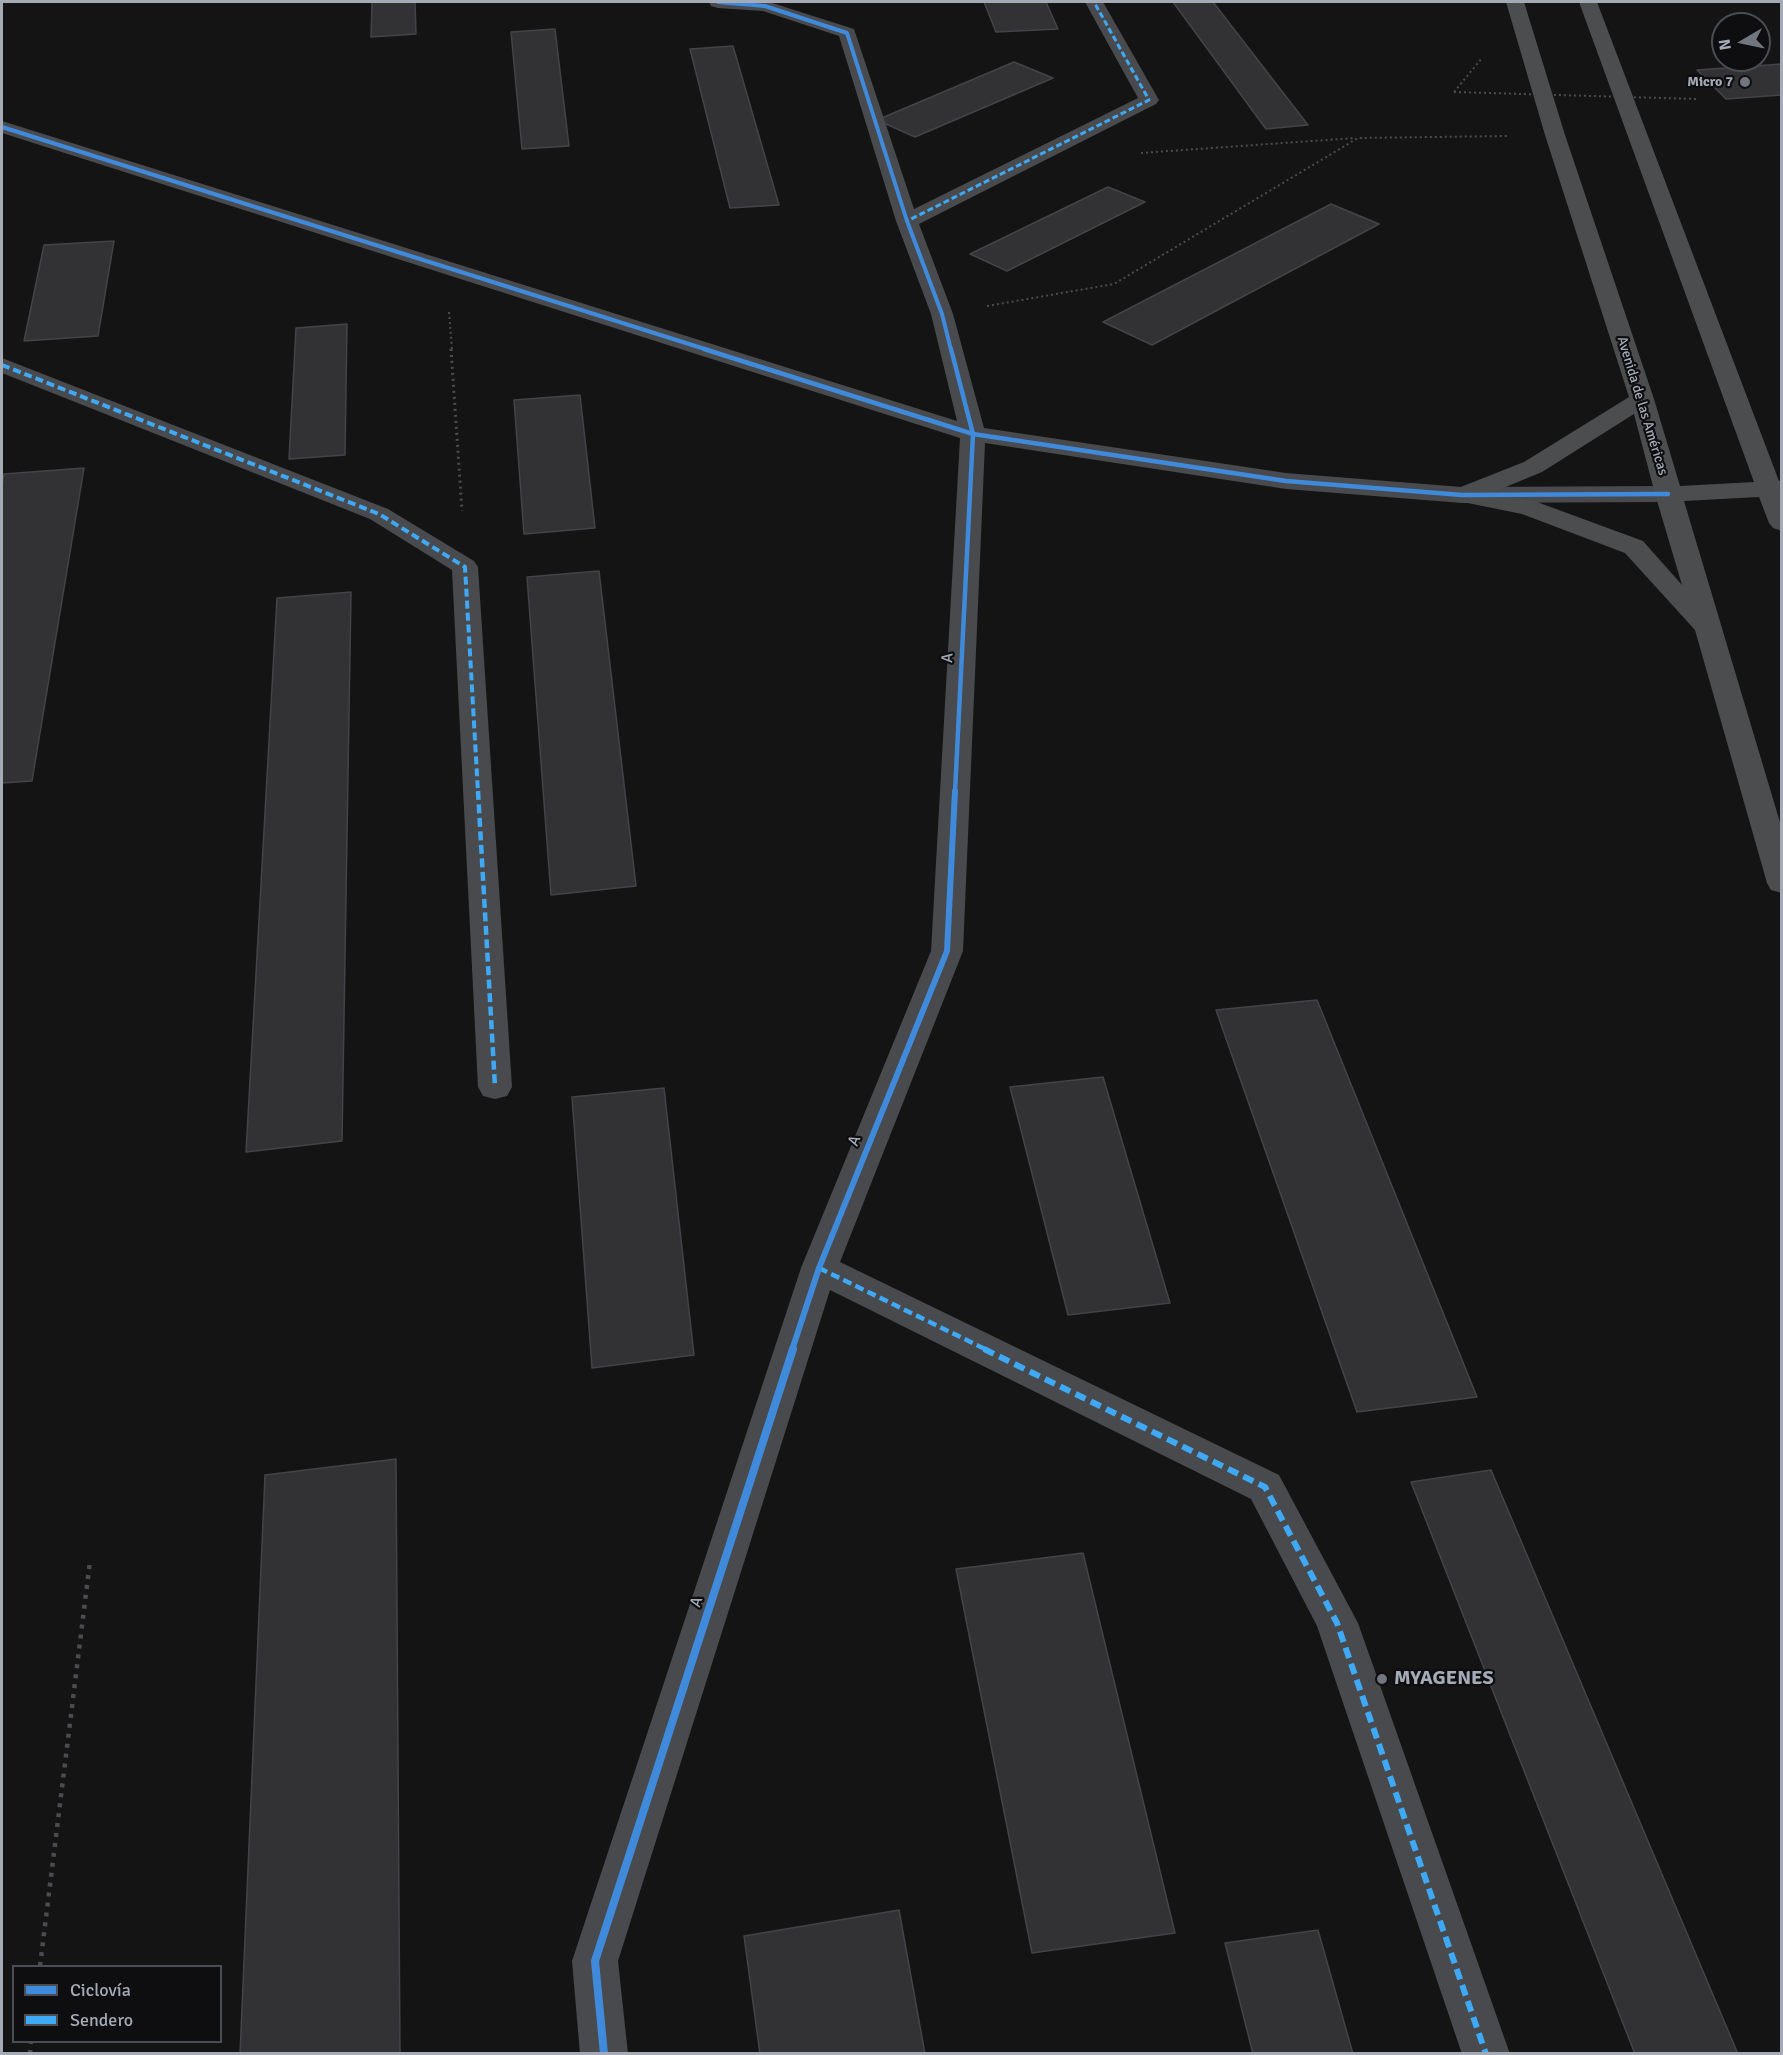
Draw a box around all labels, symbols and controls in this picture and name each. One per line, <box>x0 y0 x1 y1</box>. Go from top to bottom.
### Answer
north arrow <box>1711 12 1771 72</box>
text: N <box>1714 37 1736 52</box>
place label: Micro 7 <box>1687 74 1733 90</box>
marker: Micro 7 <box>1738 75 1752 89</box>
street label: Avenida de las Américas <box>1613 335 1671 477</box>
street label: A <box>938 653 958 663</box>
street label: A <box>844 1133 866 1149</box>
street label: A <box>686 1594 708 1610</box>
place label: MYAGENES <box>1394 1667 1494 1691</box>
marker: MYAGENES <box>1375 1672 1389 1686</box>
legend <box>12 1965 222 2043</box>
text: Ciclovía <box>70 1979 131 2001</box>
text: Sendero <box>70 2009 133 2031</box>

